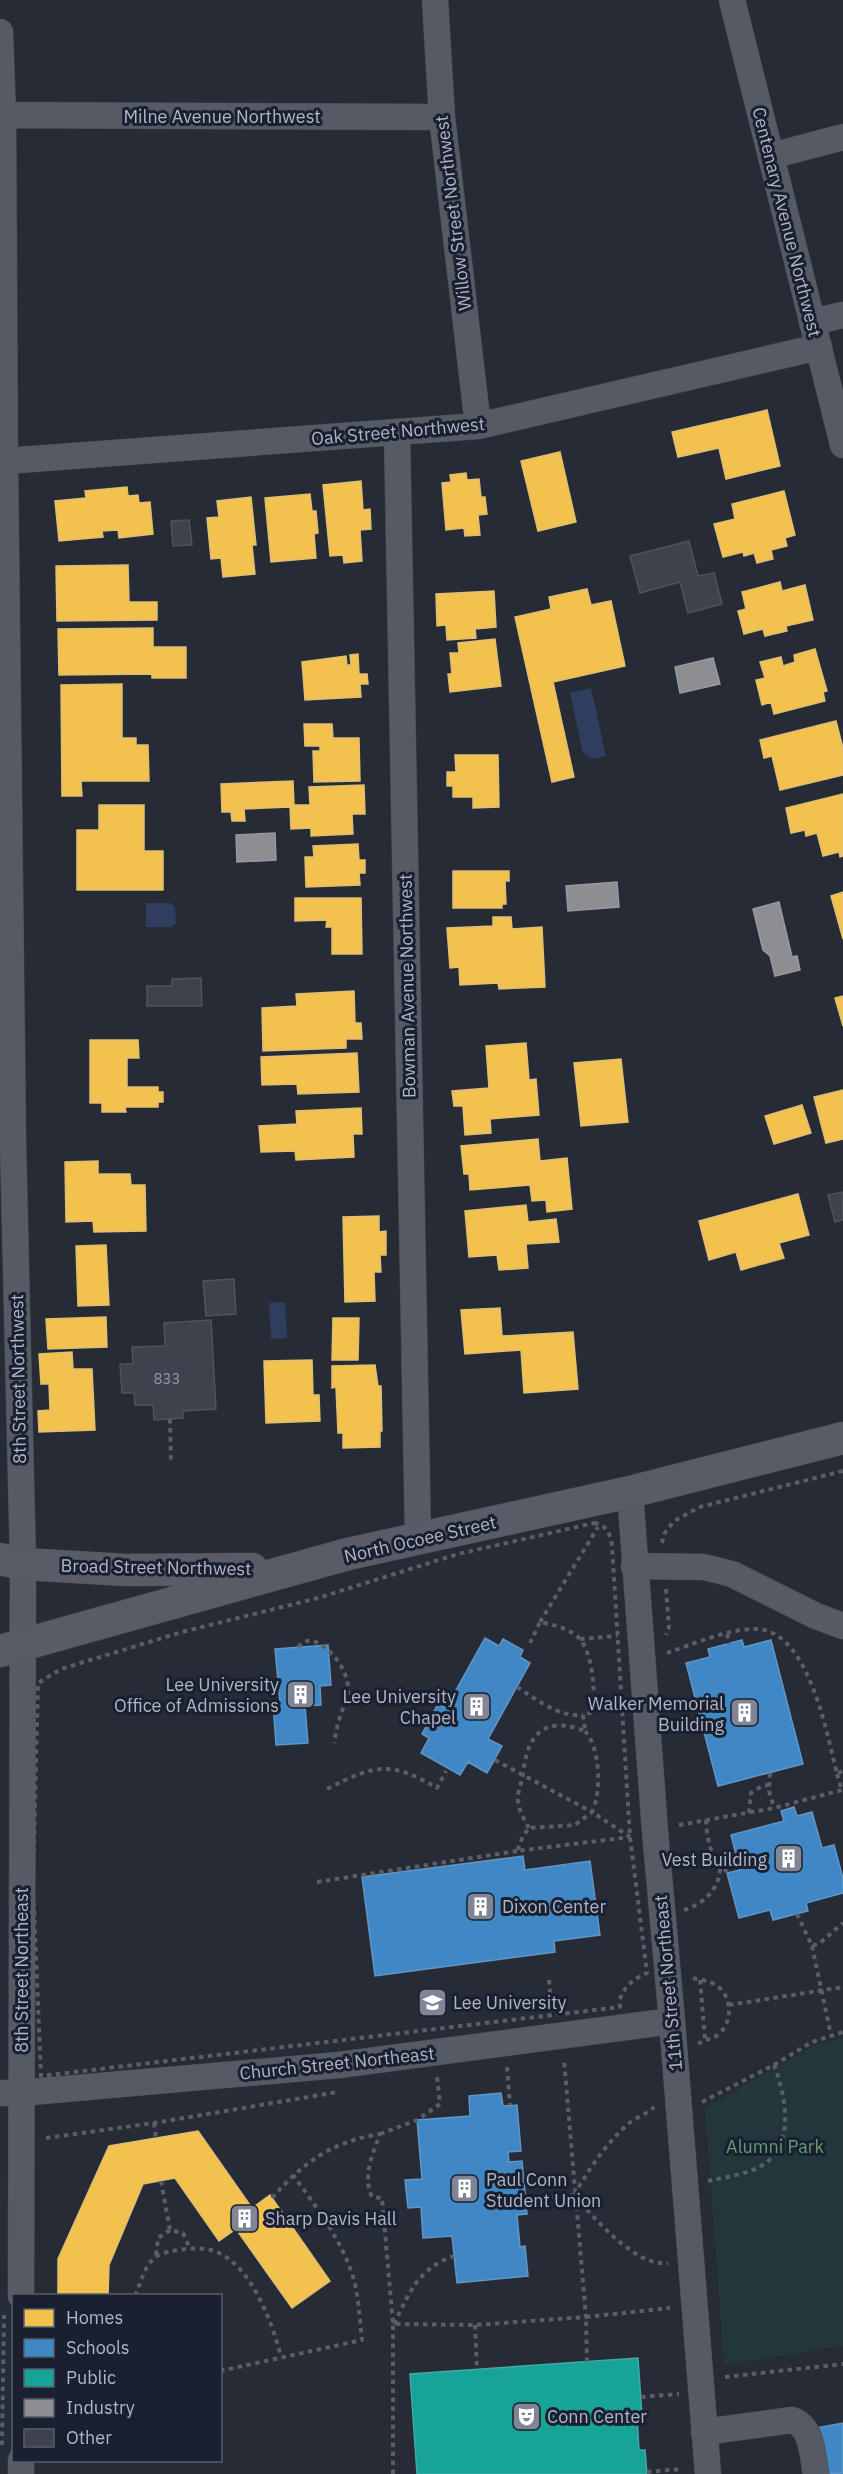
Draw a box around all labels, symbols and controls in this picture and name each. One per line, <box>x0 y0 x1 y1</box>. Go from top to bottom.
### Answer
street label: Milne Avenue Northwest <box>123 105 321 128</box>
street label: Centenary Avenue Northwest <box>747 105 827 339</box>
street label: Willow Street Northwest <box>430 114 476 312</box>
street label: Oak Street Northwest <box>310 412 486 450</box>
street label: Bowman Avenue Northwest <box>394 874 420 1098</box>
street label: 8th Street Northwest <box>5 1294 31 1464</box>
house number: 833 <box>153 1369 181 1388</box>
street label: North Ocoee Street <box>342 1510 498 1568</box>
street label: Broad Street Northwest <box>60 1554 252 1580</box>
place label: Lee University Office of Admissions <box>114 1673 279 1717</box>
building icon: Lee University Office of Admissions <box>284 1678 316 1710</box>
place label: Lee University Chapel <box>342 1685 456 1729</box>
building icon: Lee University Chapel <box>461 1690 493 1722</box>
place label: Walker Memorial Building <box>588 1692 724 1736</box>
building icon: Walker Memorial Building <box>729 1697 761 1729</box>
building icon: Vest Building <box>772 1843 804 1875</box>
place label: Vest Building <box>661 1848 767 1871</box>
street label: 8th Street Northeast <box>10 1887 33 2053</box>
building icon: Dixon Center <box>465 1890 497 1922</box>
street label: 11th Street Northeast <box>649 1894 687 2072</box>
place label: Dixon Center <box>502 1895 606 1918</box>
school or university icon: Lee University <box>416 1986 448 2018</box>
place label: Lee University <box>453 1991 567 2014</box>
street label: Church Street Northeast <box>238 2041 436 2085</box>
park label: Alumni Park <box>726 2135 824 2158</box>
place label: Paul Conn Student Union <box>486 2168 601 2212</box>
building icon: Paul Conn Student Union <box>449 2173 481 2205</box>
building icon: Sharp Davis Hall <box>228 2202 260 2234</box>
place label: Sharp Davis Hall <box>265 2207 397 2230</box>
legend <box>12 2294 222 2462</box>
text: Homes <box>66 2306 123 2329</box>
text: Schools <box>66 2336 130 2359</box>
text: Public <box>66 2366 116 2389</box>
text: Industry <box>66 2396 135 2419</box>
theatre icon: Conn Center <box>510 2400 542 2432</box>
place label: Conn Center <box>547 2405 647 2428</box>
text: Other <box>66 2426 112 2449</box>

